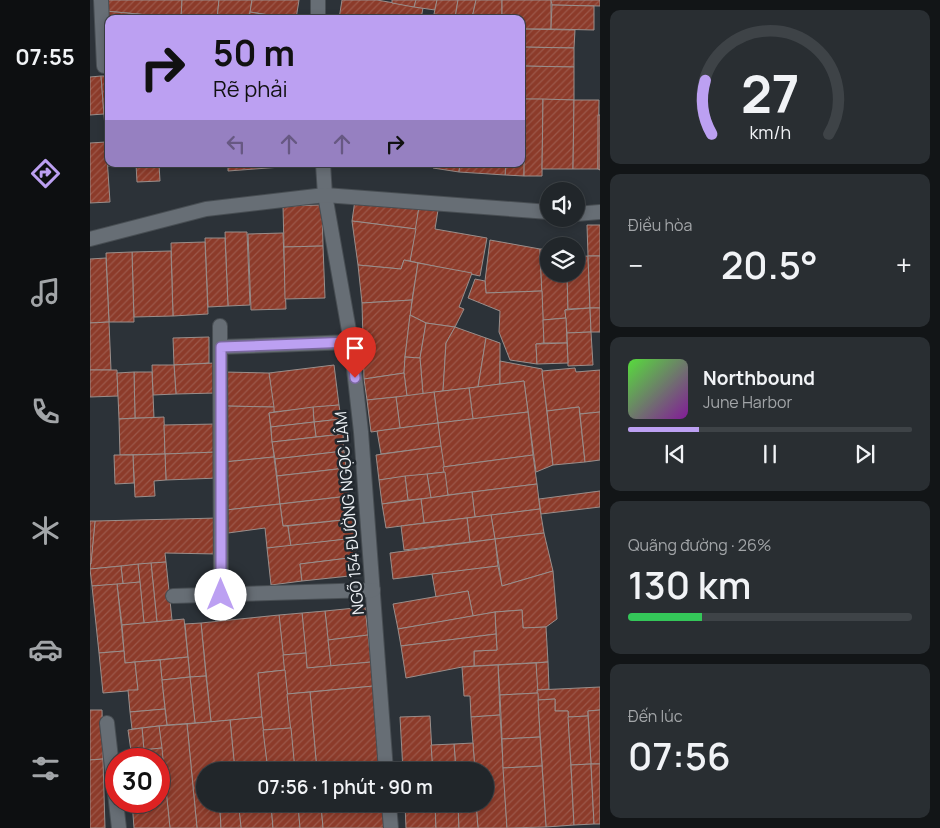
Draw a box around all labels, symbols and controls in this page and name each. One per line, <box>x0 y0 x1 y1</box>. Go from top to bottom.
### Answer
text: 50 m <box>213 29 295 77</box>
icon: right <box>130 35 195 100</box>
text: 07:55 <box>15 42 75 72</box>
text: 27 <box>741 58 799 129</box>
text: Rẽ phải <box>213 74 288 104</box>
text: km/h <box>749 120 791 144</box>
icon: left <box>222 130 250 158</box>
icon: ahead <box>275 130 303 158</box>
icon: ahead <box>328 130 356 158</box>
icon: right <box>381 130 409 158</box>
icon: directions <box>28 156 63 191</box>
map controls <box>540 182 585 282</box>
button: sound <box>540 182 585 227</box>
text: Điều hòa <box>628 214 692 236</box>
button: layers <box>540 237 585 282</box>
text: 20.5° <box>721 238 818 290</box>
text: − <box>628 246 643 284</box>
text: + <box>896 246 912 284</box>
icon: music <box>28 275 63 310</box>
pin <box>334 327 376 378</box>
icon: arrive <box>341 334 369 362</box>
text: Northbound <box>703 365 815 391</box>
text: June Harbor <box>703 391 792 413</box>
icon: phone <box>28 394 63 429</box>
street label: NGÕ 154 ĐƯỜNG NGỌC LÂM <box>329 410 369 616</box>
icon: previous <box>661 440 689 468</box>
icon: pause <box>756 440 784 468</box>
icon: next <box>851 440 879 468</box>
icon: climate <box>28 513 63 548</box>
text: Quãng đường · 26% <box>628 534 771 556</box>
text: 130 km <box>628 558 751 610</box>
position arrow <box>194 568 246 620</box>
icon: car <box>28 632 63 667</box>
text: Đến lúc <box>628 705 683 727</box>
text: 07:56 <box>628 729 731 781</box>
speed limit sign: 30 <box>105 748 170 813</box>
icon: filters <box>28 751 63 786</box>
text: 07:56 · 1 phút · 90 m <box>257 774 433 800</box>

